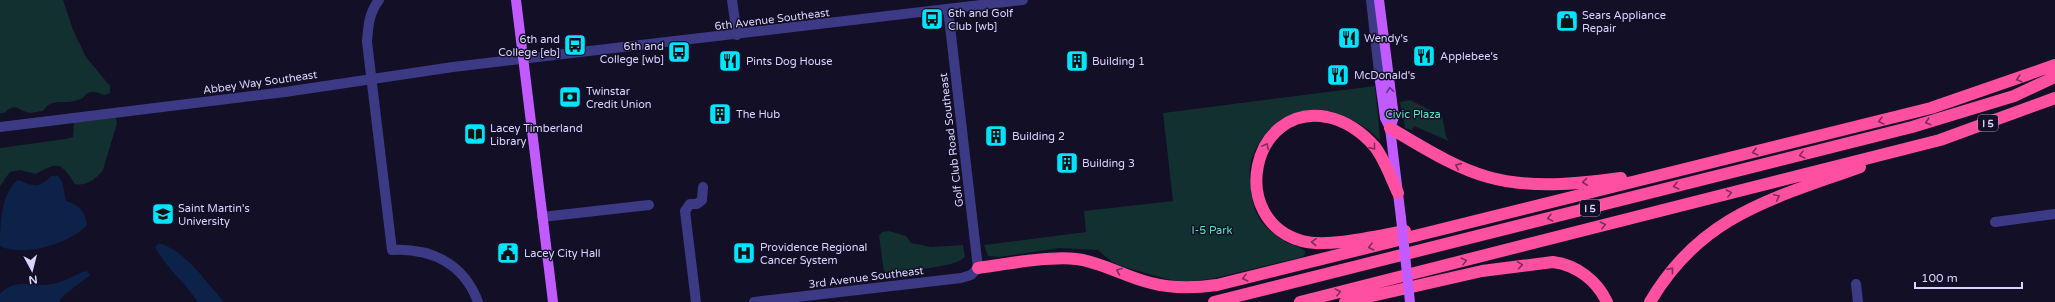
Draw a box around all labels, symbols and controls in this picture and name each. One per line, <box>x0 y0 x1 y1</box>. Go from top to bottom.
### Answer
street label: 6th Avenue Southeast <box>714 6 830 33</box>
bus stop icon: 6th and Golf Club [wb] <box>919 6 945 32</box>
place label: 6th and Golf Club [wb] <box>948 7 1014 33</box>
shop icon: Sears Appliance Repair <box>1554 8 1580 34</box>
place label: Sears Appliance Repair <box>1582 9 1666 35</box>
restaurant icon: Wendy's <box>1336 25 1362 51</box>
bus stop icon: 6th and College [eb] <box>562 32 588 58</box>
place label: Wendy's <box>1364 32 1408 45</box>
place label: 6th and College [eb] <box>498 33 560 59</box>
bus stop icon: 6th and College [wb] <box>666 39 692 65</box>
place label: 6th and College [wb] <box>600 40 664 66</box>
restaurant icon: Applebee's <box>1411 43 1437 69</box>
restaurant icon: Pints Dog House <box>717 48 743 74</box>
building icon: Building 1 <box>1064 48 1090 74</box>
place label: Applebee's <box>1440 50 1498 63</box>
place label: Pints Dog House <box>746 55 833 68</box>
place label: Building 1 <box>1092 55 1145 68</box>
restaurant icon: McDonald's <box>1325 62 1351 88</box>
street label: Abbey Way Southeast <box>202 68 318 97</box>
place label: McDonald's <box>1354 69 1415 82</box>
street label: Golf Club Road Southeast <box>937 72 966 208</box>
one-way arrow <box>2015 74 2022 83</box>
bank icon: Twinstar Credit Union <box>557 84 583 110</box>
place label: Twinstar Credit Union <box>586 85 652 111</box>
one-way arrow <box>1386 87 1395 93</box>
building icon: The Hub <box>707 101 733 127</box>
place label: The Hub <box>736 108 780 121</box>
park label: Civic Plaza <box>1385 108 1441 121</box>
road number: I 5 <box>1978 115 1998 131</box>
one-way arrow <box>1878 116 1885 125</box>
one-way arrow <box>1925 117 1932 126</box>
library icon: Lacey Timberland Library <box>462 121 488 147</box>
place label: Lacey Timberland Library <box>490 122 583 148</box>
building icon: Building 2 <box>983 123 1009 149</box>
place label: Building 2 <box>1012 130 1065 143</box>
one-way arrow <box>1369 142 1376 149</box>
one-way arrow <box>1261 143 1268 151</box>
one-way arrow <box>1751 147 1758 155</box>
building icon: Building 3 <box>1054 150 1080 176</box>
one-way arrow <box>1799 150 1806 158</box>
place label: Building 3 <box>1082 157 1135 170</box>
one-way arrow <box>1455 163 1462 171</box>
one-way arrow <box>1582 177 1588 186</box>
one-way arrow <box>1673 181 1680 190</box>
one-way arrow <box>1726 190 1733 198</box>
one-way arrow <box>1773 194 1781 202</box>
road number: I 5 <box>1580 200 1600 216</box>
school or university icon: Saint Martin's University <box>150 201 176 227</box>
place label: Saint Martin's University <box>178 202 250 228</box>
one-way arrow <box>1547 213 1553 221</box>
one-way arrow <box>1599 221 1606 230</box>
park label: I-5 Park <box>1192 224 1232 237</box>
one-way arrow <box>1311 238 1317 247</box>
public building icon: Lacey City Hall <box>495 240 521 266</box>
hospital icon: Providence Regional Cancer System <box>731 240 757 266</box>
place label: Providence Regional Cancer System <box>760 241 867 267</box>
one-way arrow <box>1368 242 1374 250</box>
place label: Lacey City Hall <box>524 247 601 260</box>
north arrow <box>12 250 52 290</box>
one-way arrow <box>1460 257 1467 265</box>
one-way arrow <box>1517 261 1523 270</box>
street label: 3rd Avenue Southeast <box>808 264 924 291</box>
scale bar <box>1915 264 2022 290</box>
one-way arrow <box>1667 267 1674 274</box>
one-way arrow <box>1115 268 1122 276</box>
text: 100 m <box>1921 271 1958 285</box>
text: N <box>28 272 38 286</box>
one-way arrow <box>1242 273 1249 282</box>
one-way arrow <box>1334 289 1341 297</box>

